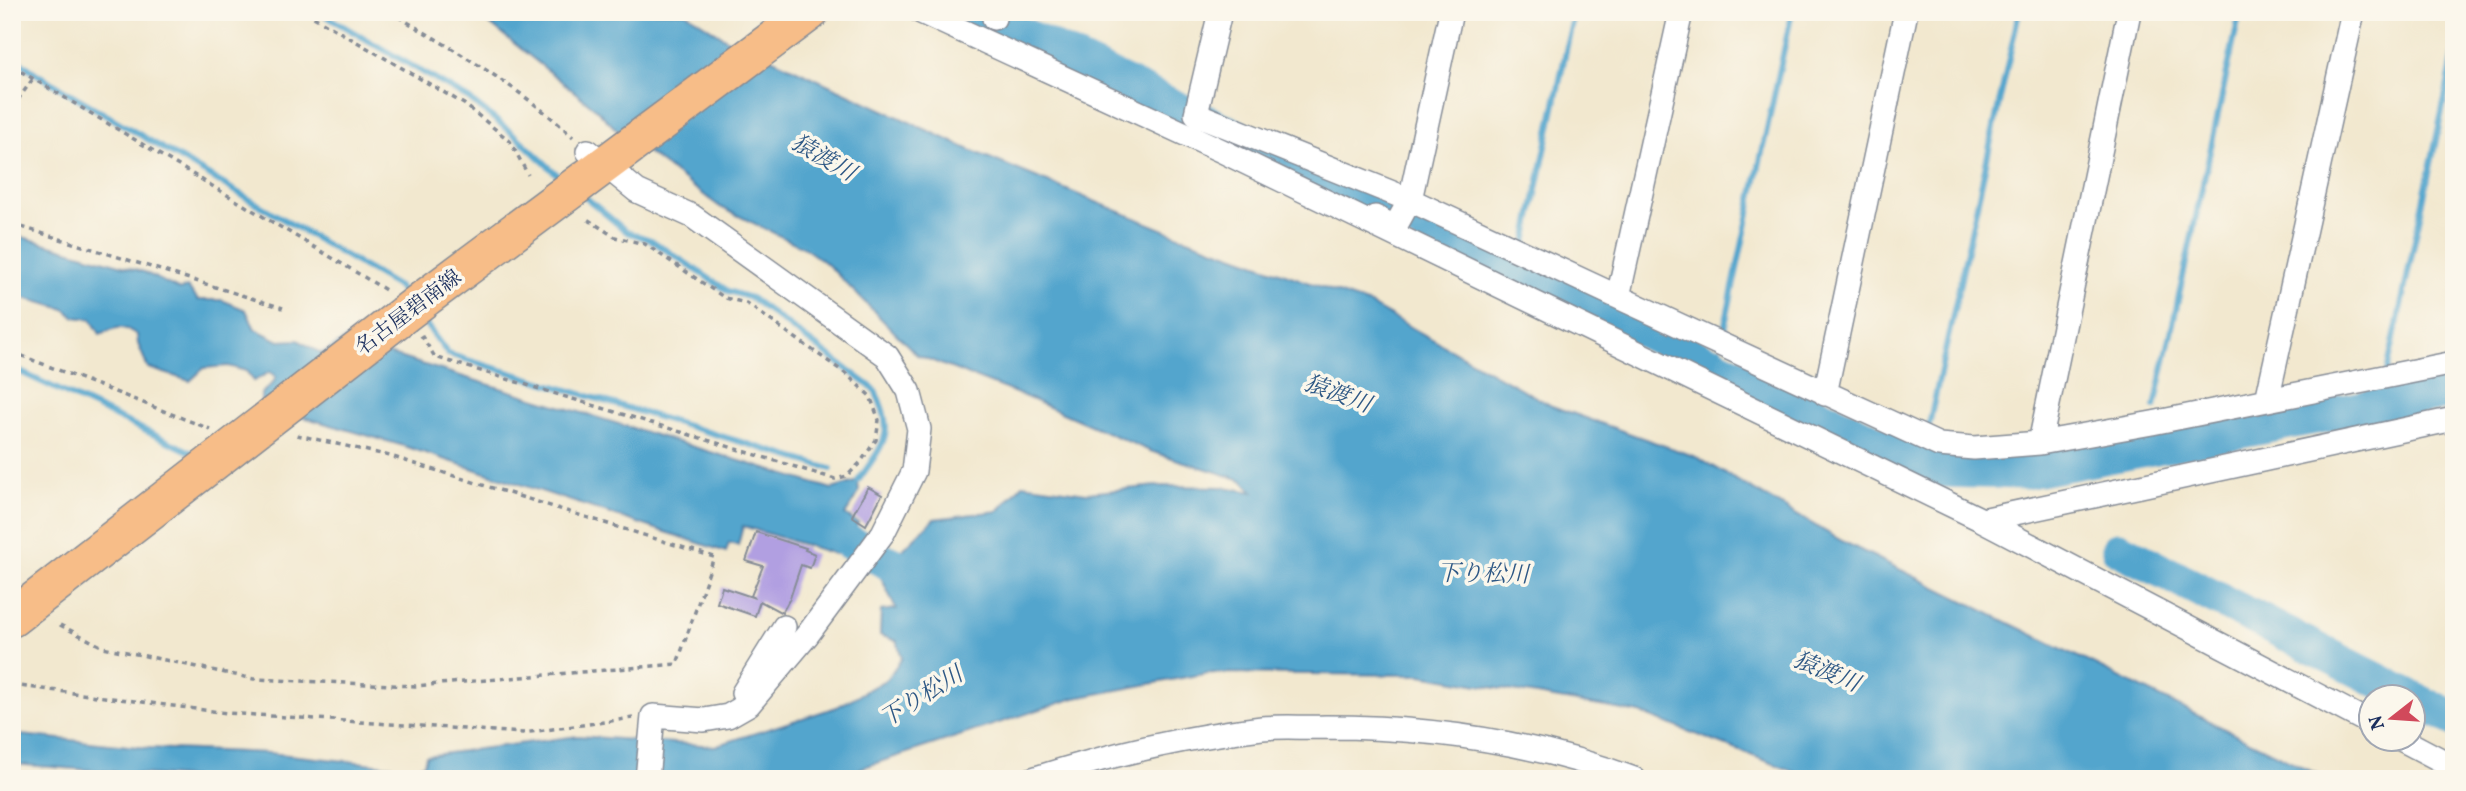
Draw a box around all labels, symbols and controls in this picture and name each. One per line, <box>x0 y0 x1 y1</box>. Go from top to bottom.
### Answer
water label: 猿渡川 <box>785 128 863 191</box>
street label: 名古屋碧南線 <box>350 264 468 363</box>
water label: 猿渡川 <box>1299 368 1378 423</box>
water label: 下り松川 <box>1437 558 1532 592</box>
water label: 猿渡川 <box>1788 645 1867 702</box>
water label: 下り松川 <box>875 658 972 736</box>
north arrow <box>2358 682 2428 752</box>
text: N <box>2363 712 2392 733</box>

